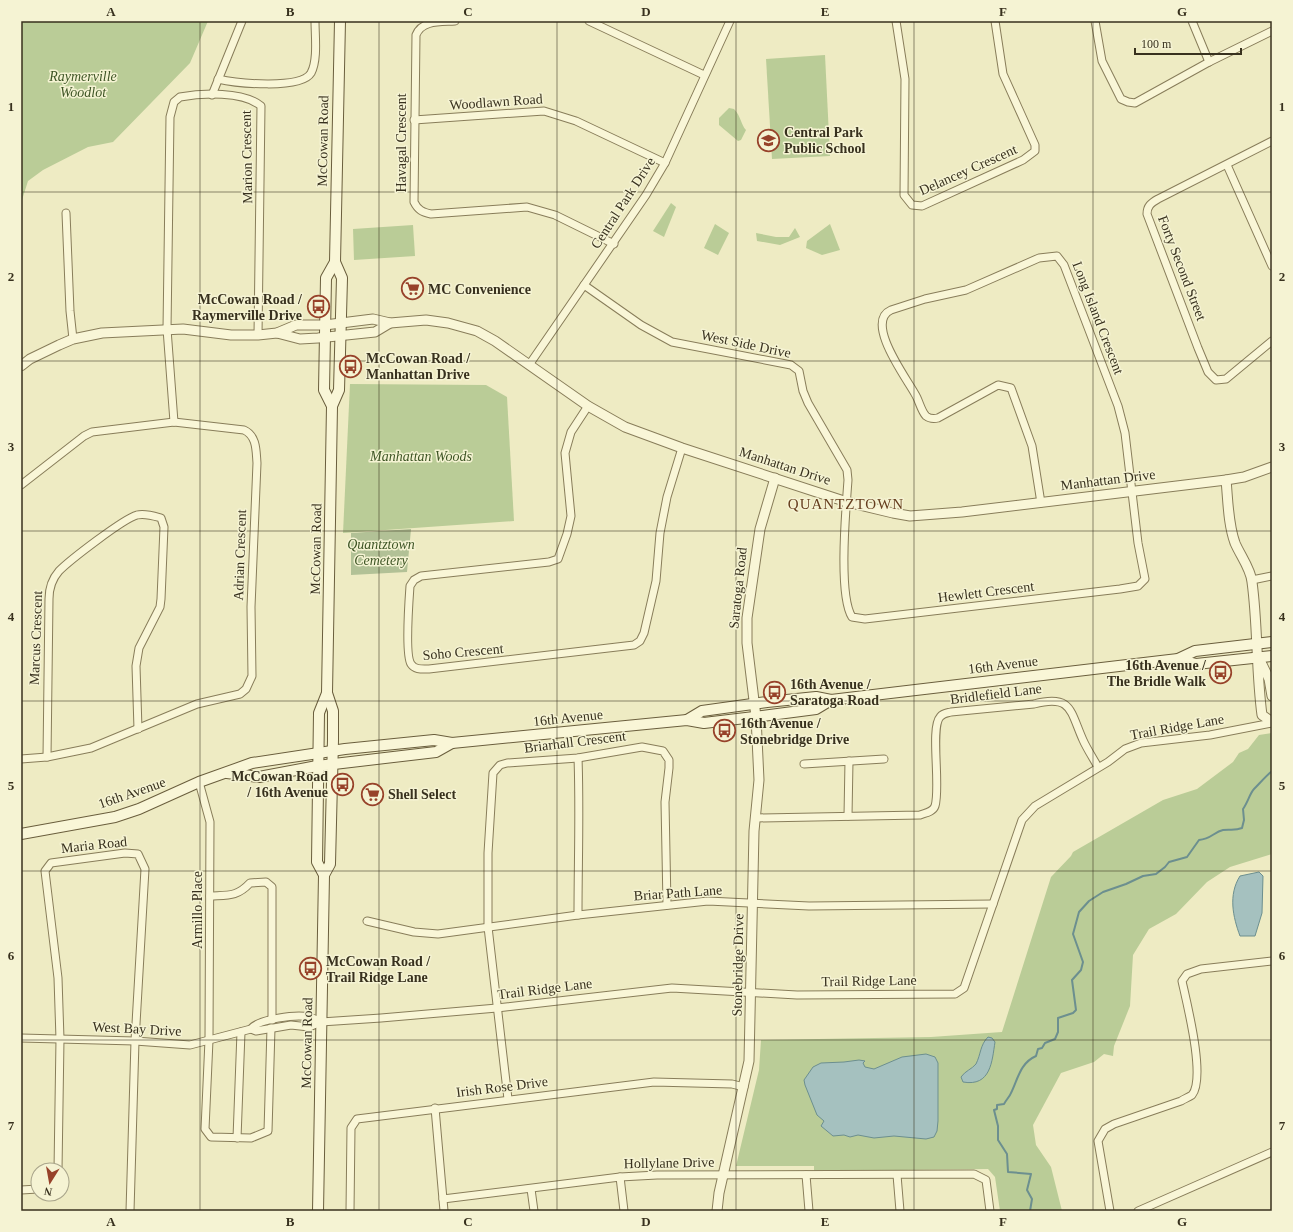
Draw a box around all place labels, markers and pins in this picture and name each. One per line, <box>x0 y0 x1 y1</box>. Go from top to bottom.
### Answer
place label: Central Park Public School <box>784 125 865 156</box>
school or university icon: Central Park Public School <box>755 127 781 153</box>
supermarket icon: MC Convenience <box>400 276 426 302</box>
place label: MC Convenience <box>428 282 531 297</box>
place label: McCowan Road / Raymerville Drive <box>192 292 303 323</box>
bus stop icon: McCowan Road / Raymerville Drive <box>305 294 331 320</box>
place label: McCowan Road / Manhattan Drive <box>366 351 471 382</box>
bus stop icon: McCowan Road / Manhattan Drive <box>337 353 363 379</box>
place label: 16th Avenue / The Bridle Walk <box>1107 658 1207 689</box>
bus stop icon: 16th Avenue / The Bridle Walk <box>1208 660 1234 686</box>
place label: 16th Avenue / Saratoga Road <box>790 677 879 708</box>
bus stop icon: 16th Avenue / Saratoga Road <box>762 679 788 705</box>
place label: 16th Avenue / Stonebridge Drive <box>740 716 849 747</box>
bus stop icon: 16th Avenue / Stonebridge Drive <box>712 718 738 744</box>
place label: McCowan Road / 16th Avenue <box>231 769 328 800</box>
bus stop icon: McCowan Road / 16th Avenue <box>330 771 356 797</box>
supermarket icon: Shell Select <box>360 781 386 807</box>
place label: Shell Select <box>388 787 456 802</box>
place label: McCowan Road / Trail Ridge Lane <box>326 954 431 985</box>
bus stop icon: McCowan Road / Trail Ridge Lane <box>297 956 323 982</box>

